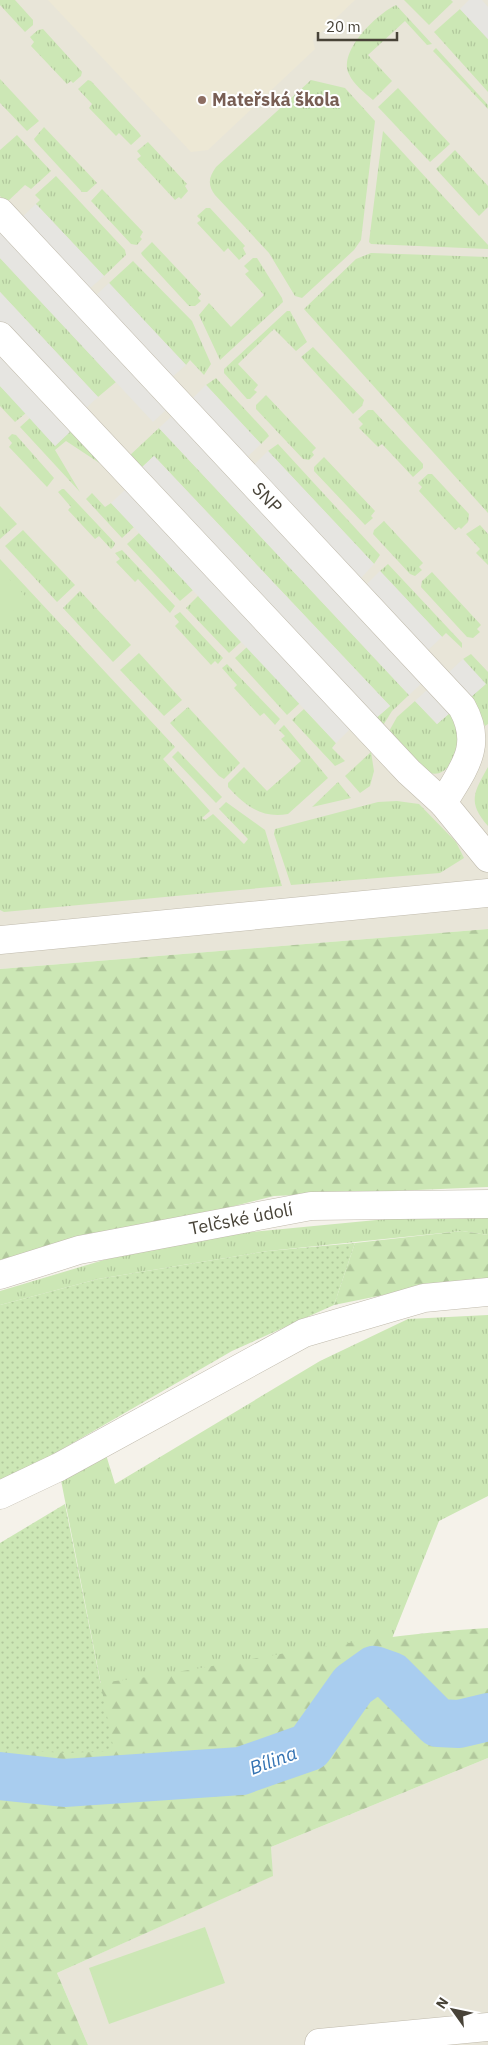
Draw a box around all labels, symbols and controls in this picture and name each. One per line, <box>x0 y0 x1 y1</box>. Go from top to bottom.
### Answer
scale bar <box>318 10 397 42</box>
text: 20 m <box>326 17 361 36</box>
place label: Mateřská škola <box>212 88 340 111</box>
marker: Mateřská škola <box>196 94 208 106</box>
street label: SNP <box>247 477 287 518</box>
street label: Telčské údolí <box>187 1197 295 1240</box>
water label: Bílina <box>246 1740 300 1780</box>
north arrow <box>428 1985 478 2035</box>
text: N <box>432 1994 452 2012</box>

